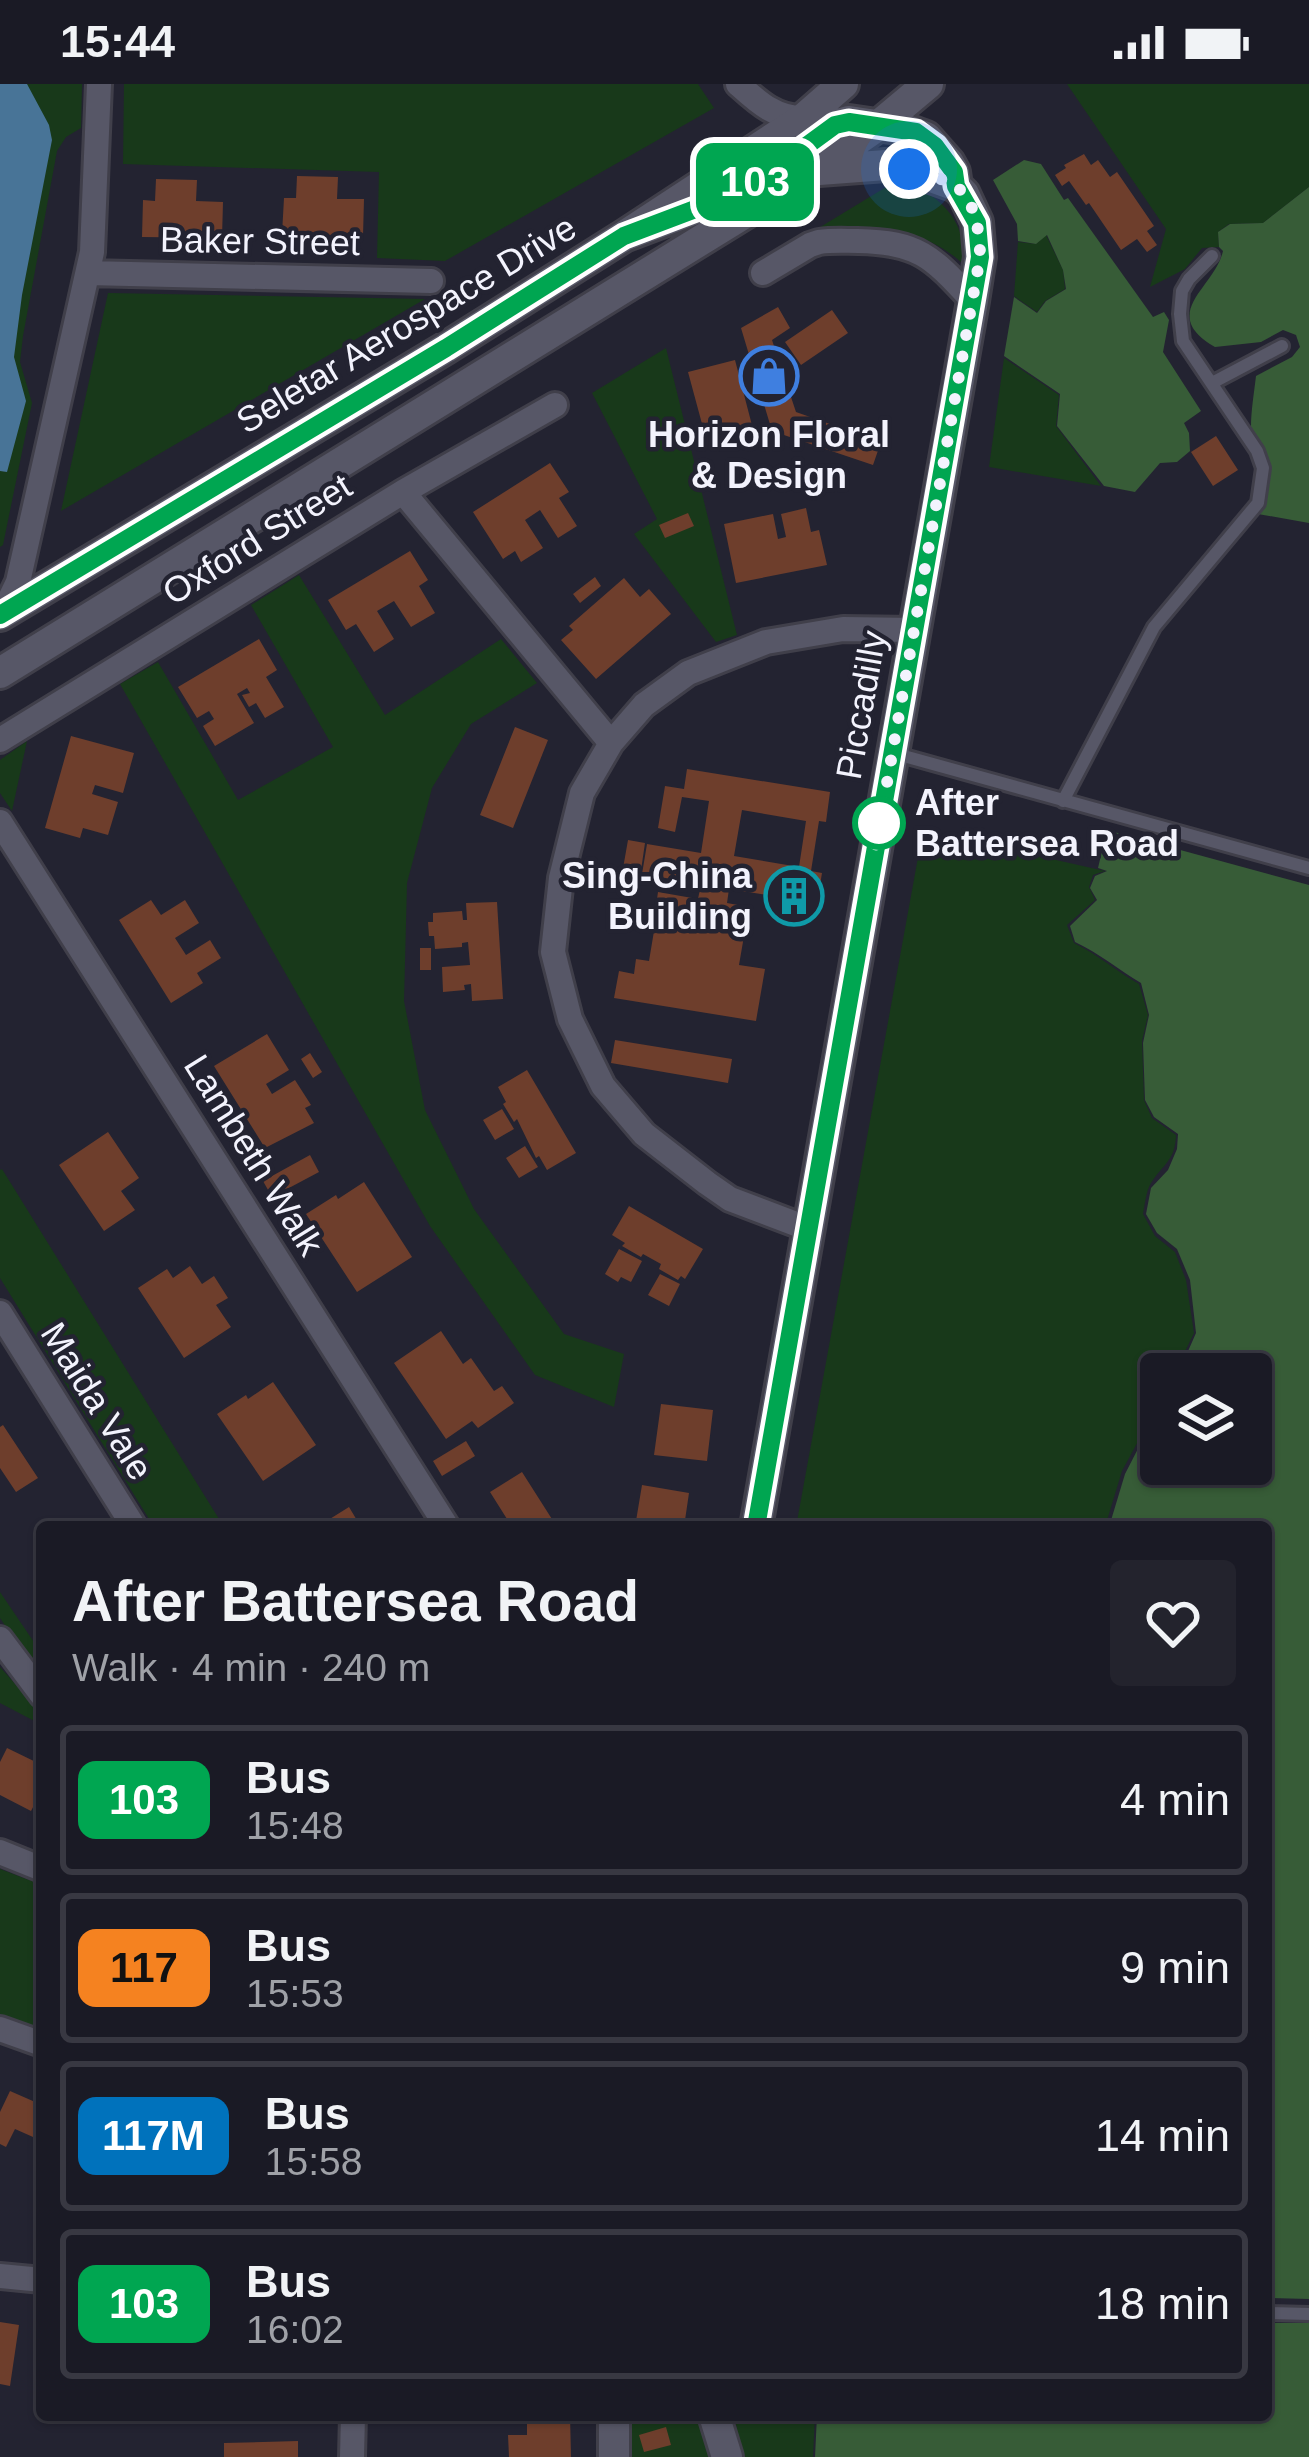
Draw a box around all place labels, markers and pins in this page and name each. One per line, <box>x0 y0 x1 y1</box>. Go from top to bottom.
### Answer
shop icon: Horizon Floral & Design <box>738 345 800 407</box>
place label: Horizon Floral & Design <box>648 414 890 496</box>
place label: After Battersea Road <box>915 782 1179 864</box>
marker: After Battersea Road <box>854 798 904 848</box>
place label: Sing-China Building <box>562 855 753 937</box>
building icon: Sing-China Building <box>763 865 825 927</box>

